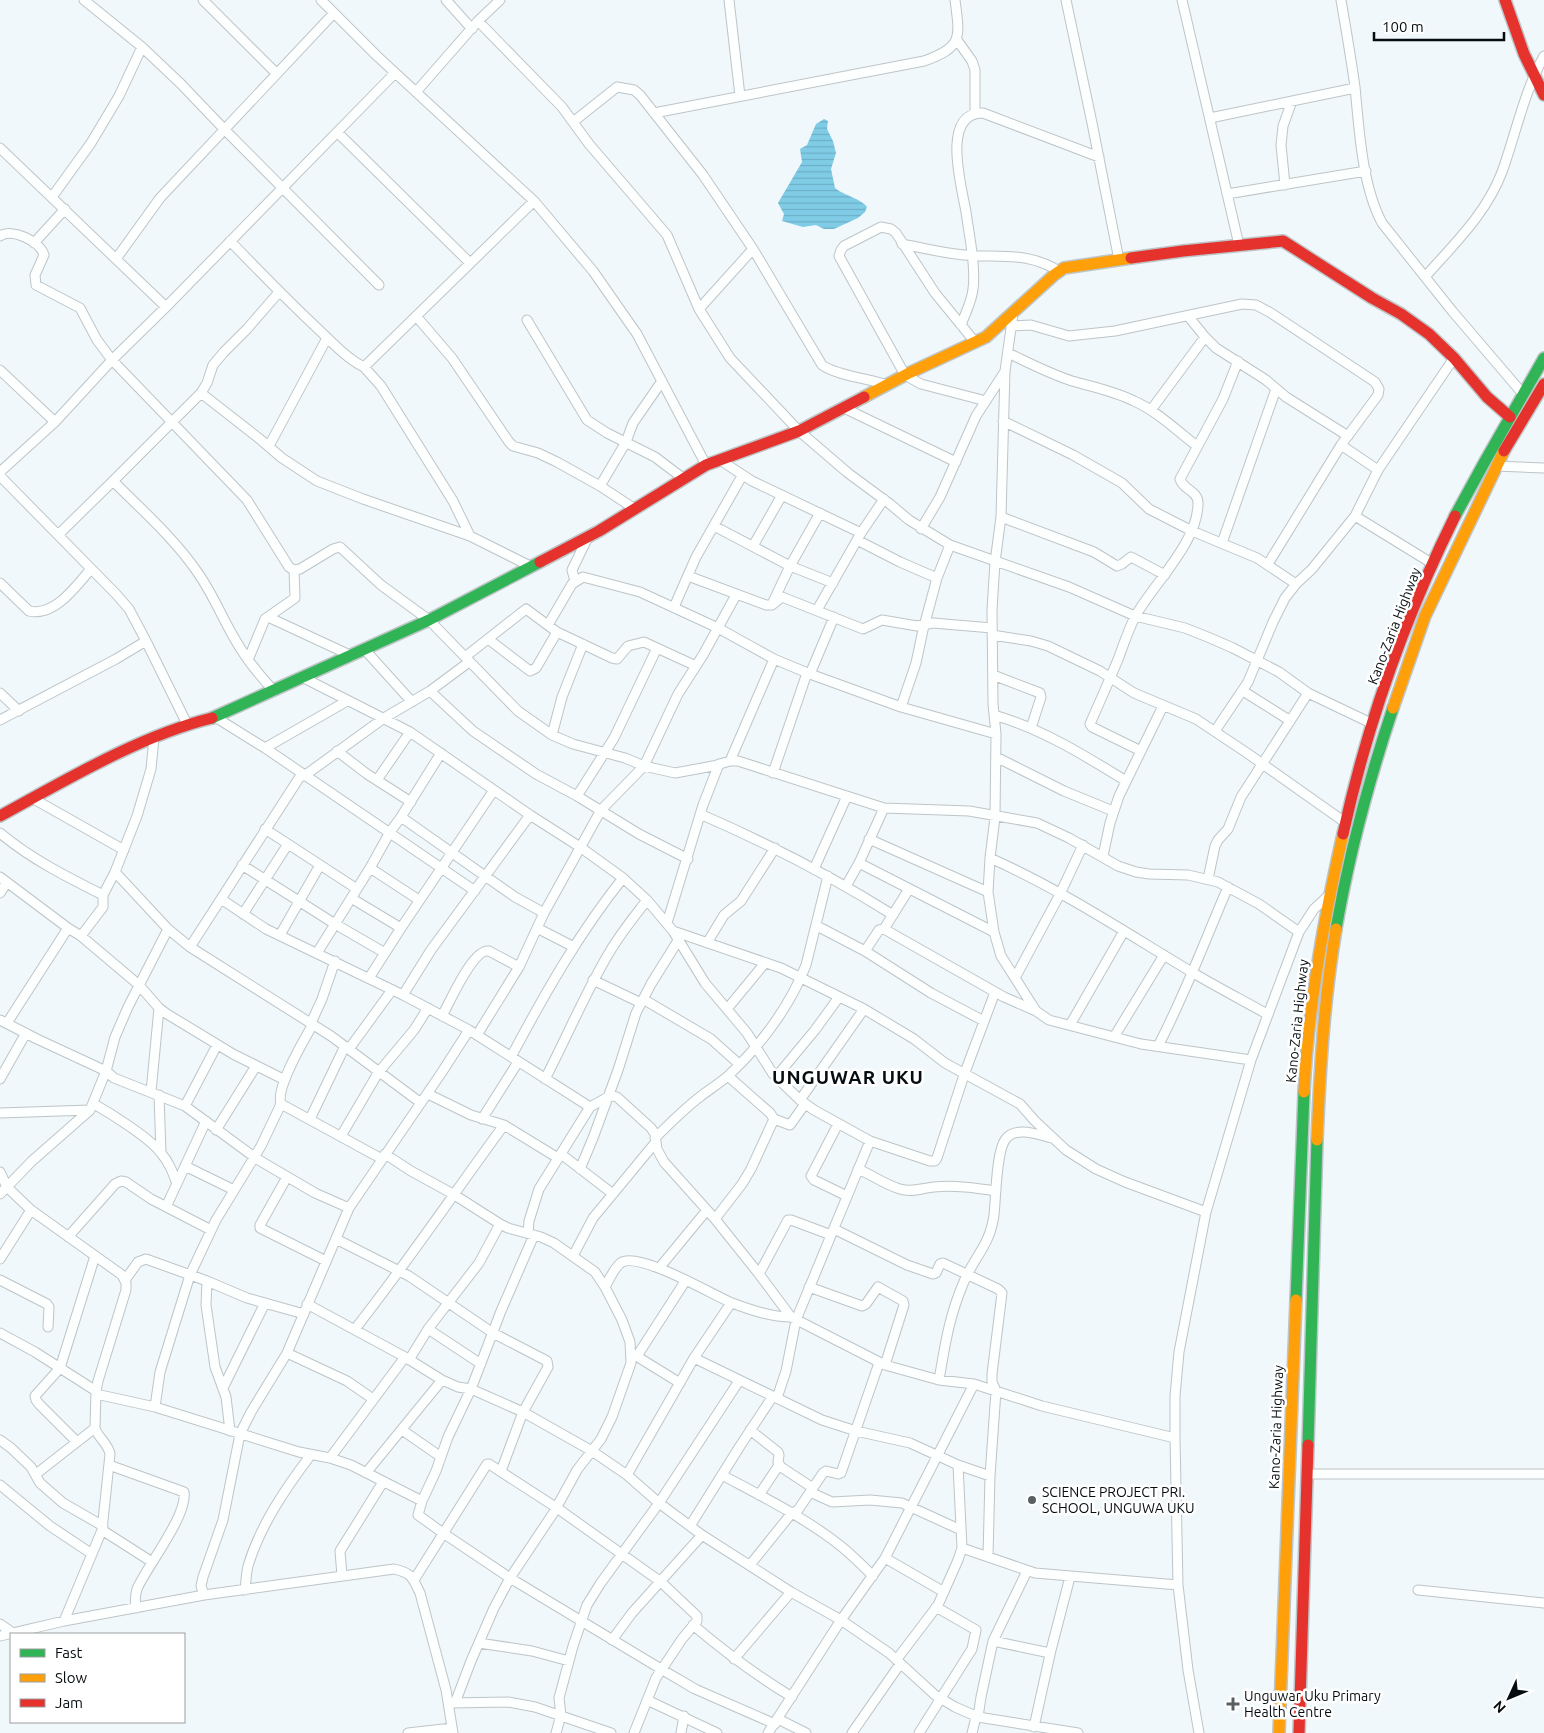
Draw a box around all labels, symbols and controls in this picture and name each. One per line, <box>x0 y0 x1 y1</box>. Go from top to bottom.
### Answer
scale bar <box>1374 10 1504 42</box>
text: 100 m <box>1382 18 1424 35</box>
street label: Kano-Zaria Highway <box>1364 565 1424 687</box>
street label: Kano-Zaria Highway <box>1283 958 1311 1084</box>
district label: UNGUWAR UKU <box>772 1066 924 1088</box>
street label: Kano-Zaria Highway <box>1266 1364 1286 1489</box>
place label: SCIENCE PROJECT PRI. SCHOOL, UNGUWA UKU <box>1042 1484 1195 1516</box>
marker: SCIENCE PROJECT PRI. SCHOOL, UNGUWA UKU <box>1026 1494 1038 1506</box>
legend <box>10 1633 185 1723</box>
text: Fast <box>55 1644 83 1661</box>
text: Slow <box>55 1669 88 1686</box>
north arrow <box>1484 1673 1534 1723</box>
place label: Unguwar Uku Primary Health Centre <box>1244 1688 1381 1720</box>
text: Jam <box>55 1694 83 1711</box>
marker: Unguwar Uku Primary Health Centre <box>1226 1697 1240 1711</box>
text: N <box>1490 1698 1509 1716</box>

